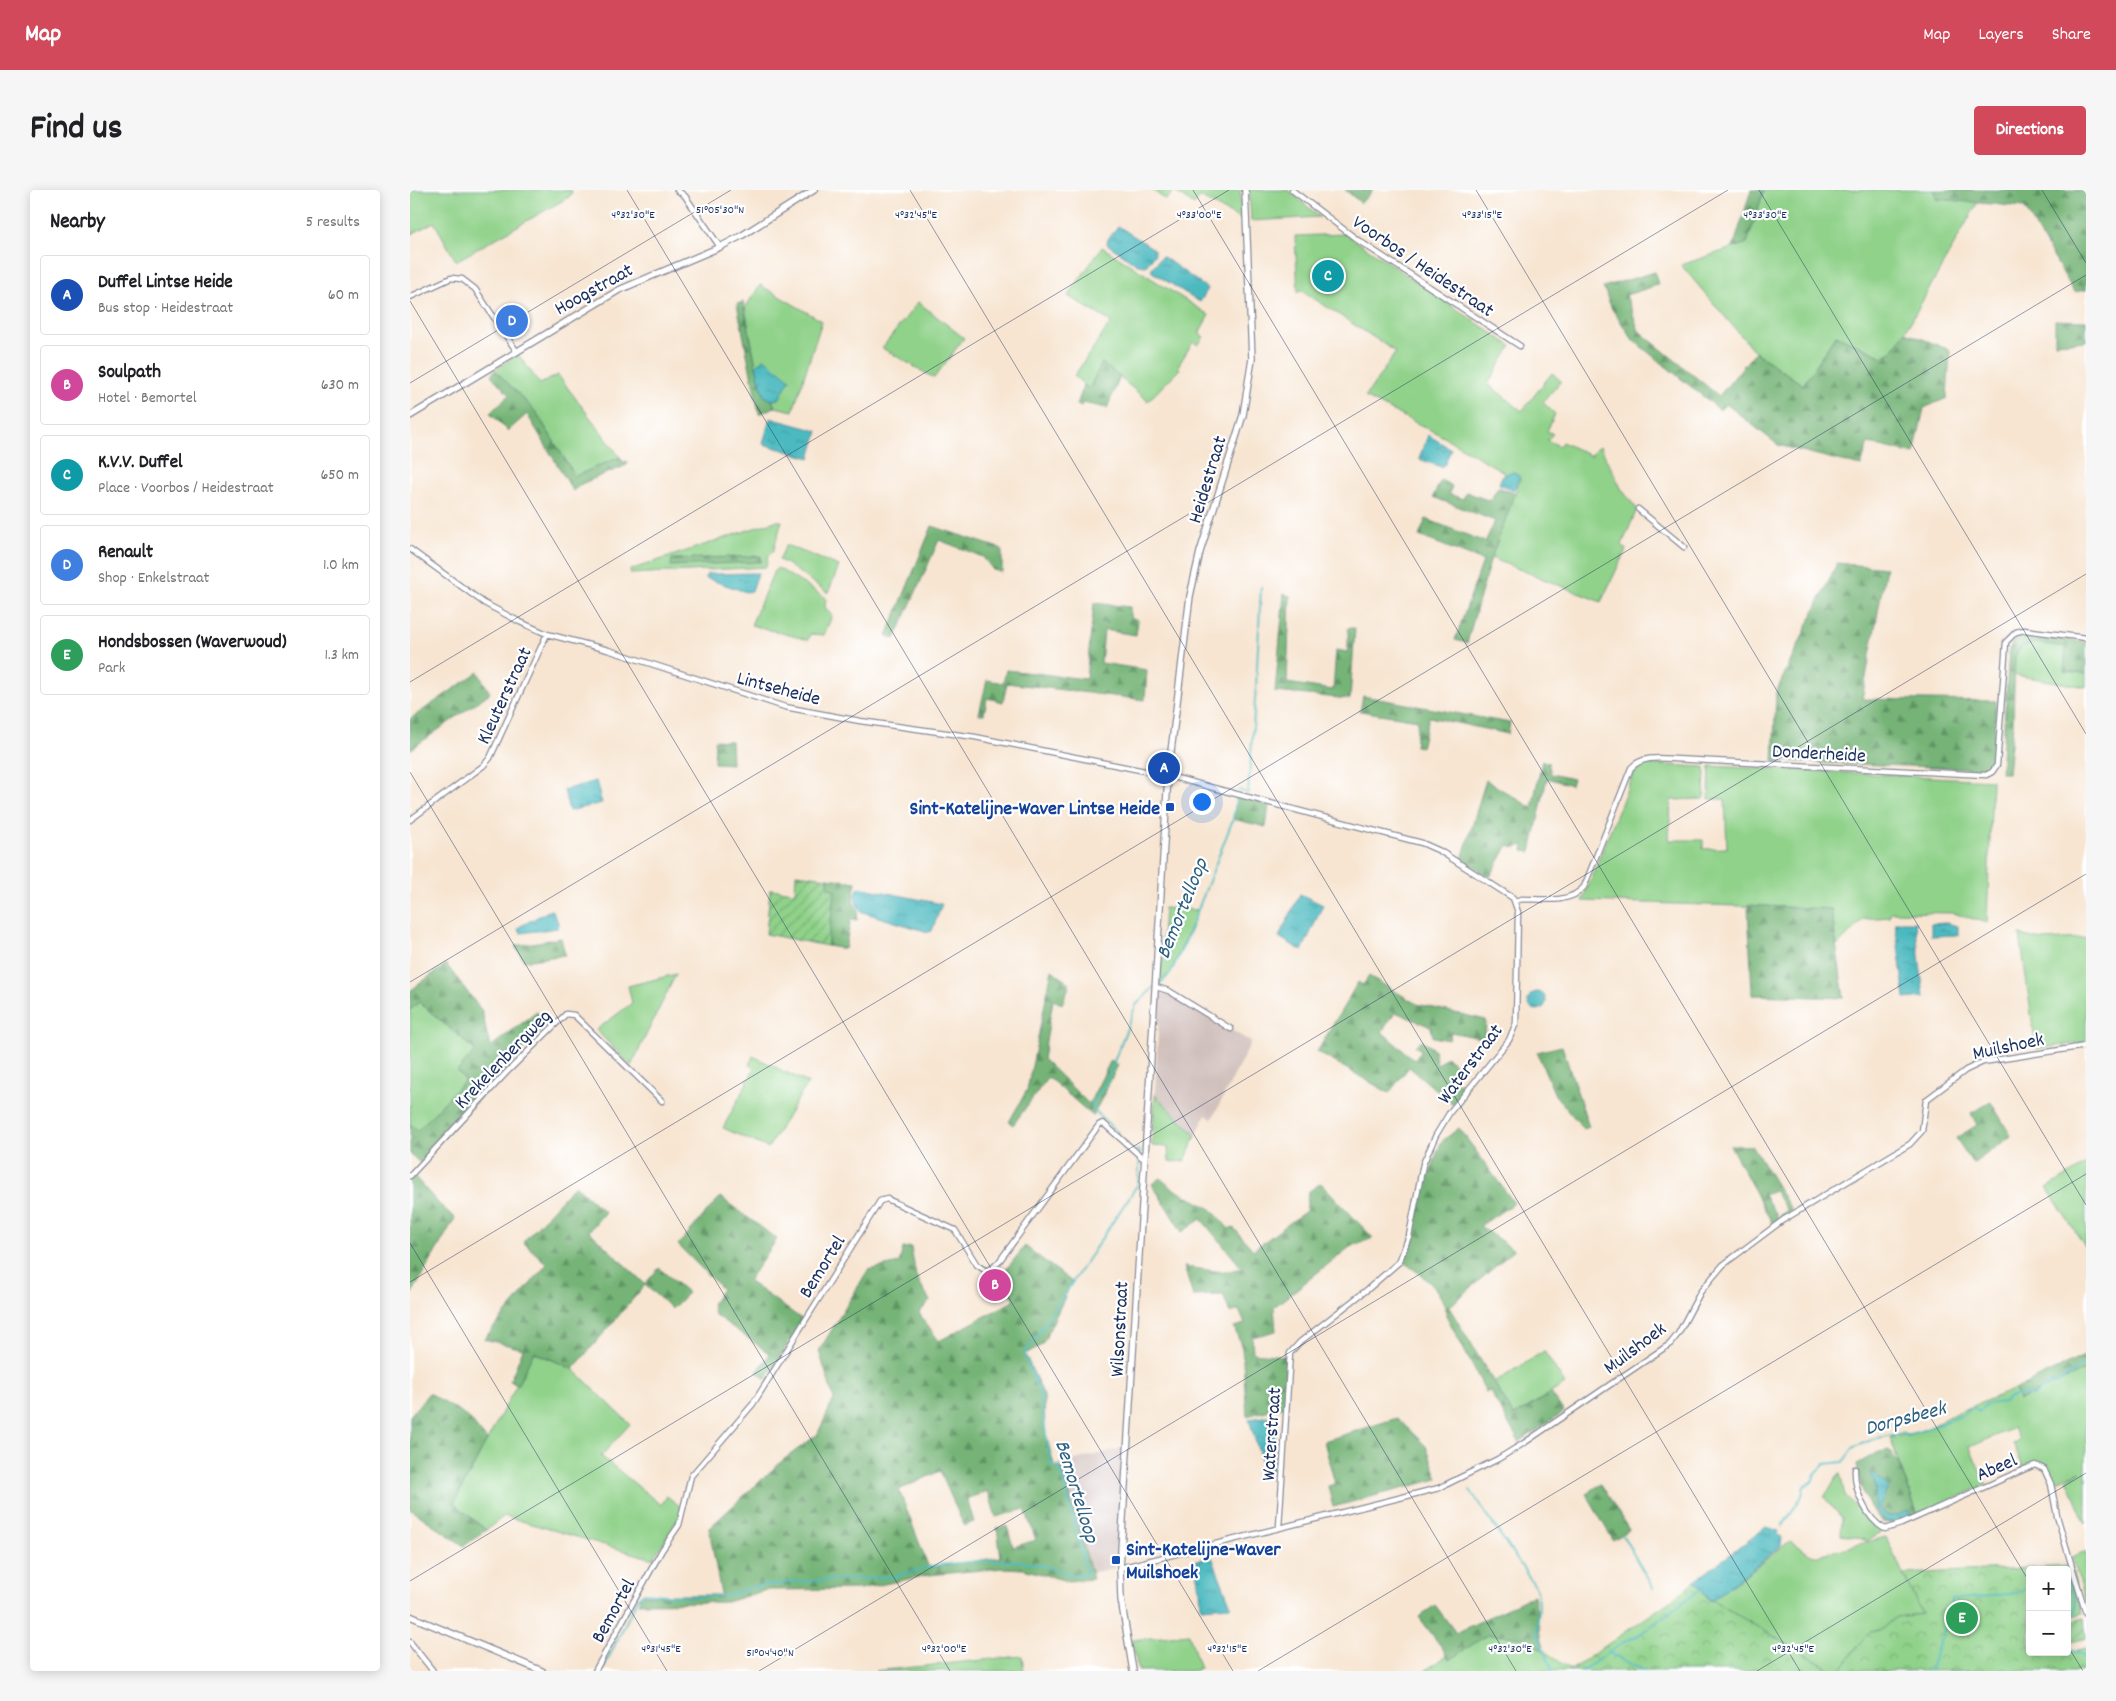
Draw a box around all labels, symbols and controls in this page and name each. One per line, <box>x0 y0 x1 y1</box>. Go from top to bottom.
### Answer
text: Map <box>25 18 61 52</box>
text: Map <box>1923 23 1950 48</box>
text: Layers <box>1978 23 2024 48</box>
text: Share <box>2052 23 2091 48</box>
text: Find us <box>30 105 122 155</box>
button: Directions <box>1974 106 2086 155</box>
text: 51°05'30"N <box>696 202 744 219</box>
text: 4°32'30"E <box>611 207 655 224</box>
text: 4°32'45"E <box>895 207 938 224</box>
text: 4°33'00"E <box>1177 207 1222 224</box>
text: 4°33'15"E <box>1462 207 1502 224</box>
text: 4°33'30"E <box>1743 207 1787 224</box>
text: Nearby <box>50 208 105 238</box>
street label: Voorbos / Heidestraat <box>1346 209 1499 325</box>
text: 5 results <box>306 211 360 234</box>
street label: Hoogstraat <box>550 257 639 324</box>
pin: C <box>1312 257 1344 295</box>
text: Duffel Lintse Heide <box>98 270 233 297</box>
text: A <box>63 284 71 307</box>
text: 60 m <box>328 284 359 307</box>
text: Bus stop · Heidestraat <box>98 297 233 320</box>
pin: D <box>496 302 528 340</box>
text: Soulpath <box>98 360 161 387</box>
text: B <box>63 374 71 397</box>
text: 630 m <box>321 374 359 397</box>
text: Hotel · Bemortel <box>98 387 196 410</box>
street label: Heidestraat <box>1182 433 1235 527</box>
text: K.V.V. Duffel <box>98 450 183 477</box>
text: C <box>63 464 71 487</box>
text: 650 m <box>320 464 359 487</box>
text: Place · Voorbos / Heidestraat <box>98 477 274 500</box>
text: Renault <box>98 540 153 567</box>
text: D <box>63 554 71 577</box>
text: 1.0 km <box>323 554 359 577</box>
text: Shop · Enkelstraat <box>98 567 209 590</box>
text: Hondsbossen (Waverwoud) <box>98 630 286 657</box>
street label: Kleuterstraat <box>471 643 540 749</box>
text: E <box>63 644 71 667</box>
text: 1.3 km <box>325 644 359 667</box>
text: Park <box>98 657 125 680</box>
street label: Lintseheide <box>733 665 823 715</box>
street label: Donderheide <box>1771 739 1867 771</box>
pin: A <box>1148 749 1180 787</box>
your location <box>1189 789 1215 815</box>
place label: Sint-Katelijne-Waver Lintse Heide <box>910 796 1160 824</box>
marker: Sint-Katelijne-Waver Lintse Heide <box>1164 801 1176 813</box>
water label: Bemortelloop <box>1150 853 1218 964</box>
street label: Krekelenbergweg <box>449 1004 559 1116</box>
street label: Waterstraat <box>1432 1019 1511 1111</box>
street label: Muilshoek <box>1970 1027 2047 1069</box>
street label: Bemortel <box>793 1231 854 1304</box>
pin: B <box>979 1266 1011 1304</box>
street label: Wilsonstraat <box>1105 1281 1137 1378</box>
street label: Muilshoek <box>1599 1316 1673 1382</box>
street label: Waterstraat <box>1256 1386 1290 1482</box>
water label: Dorpsbeek <box>1862 1394 1952 1445</box>
water label: Bemortelloop <box>1045 1437 1105 1548</box>
street label: Abeel <box>1972 1448 2022 1490</box>
place label: Sint-Katelijne-Waver Muilshoek <box>1126 1537 1281 1588</box>
marker: Sint-Katelijne-Waver Muilshoek <box>1110 1554 1122 1566</box>
map controls <box>2026 1566 2071 1656</box>
button: + <box>2026 1566 2071 1611</box>
street label: Bemortel <box>586 1574 644 1649</box>
pin: E <box>1946 1599 1978 1637</box>
button: − <box>2026 1611 2071 1656</box>
text: 4°31'45"E <box>641 1641 681 1658</box>
text: 4°32'00"E <box>922 1641 967 1658</box>
text: 4°32'15"E <box>1207 1641 1247 1658</box>
text: 4°32'30"E <box>1488 1641 1532 1658</box>
text: 4°32'45"E <box>1772 1641 1815 1658</box>
text: 51°04'40"N <box>746 1645 794 1662</box>

